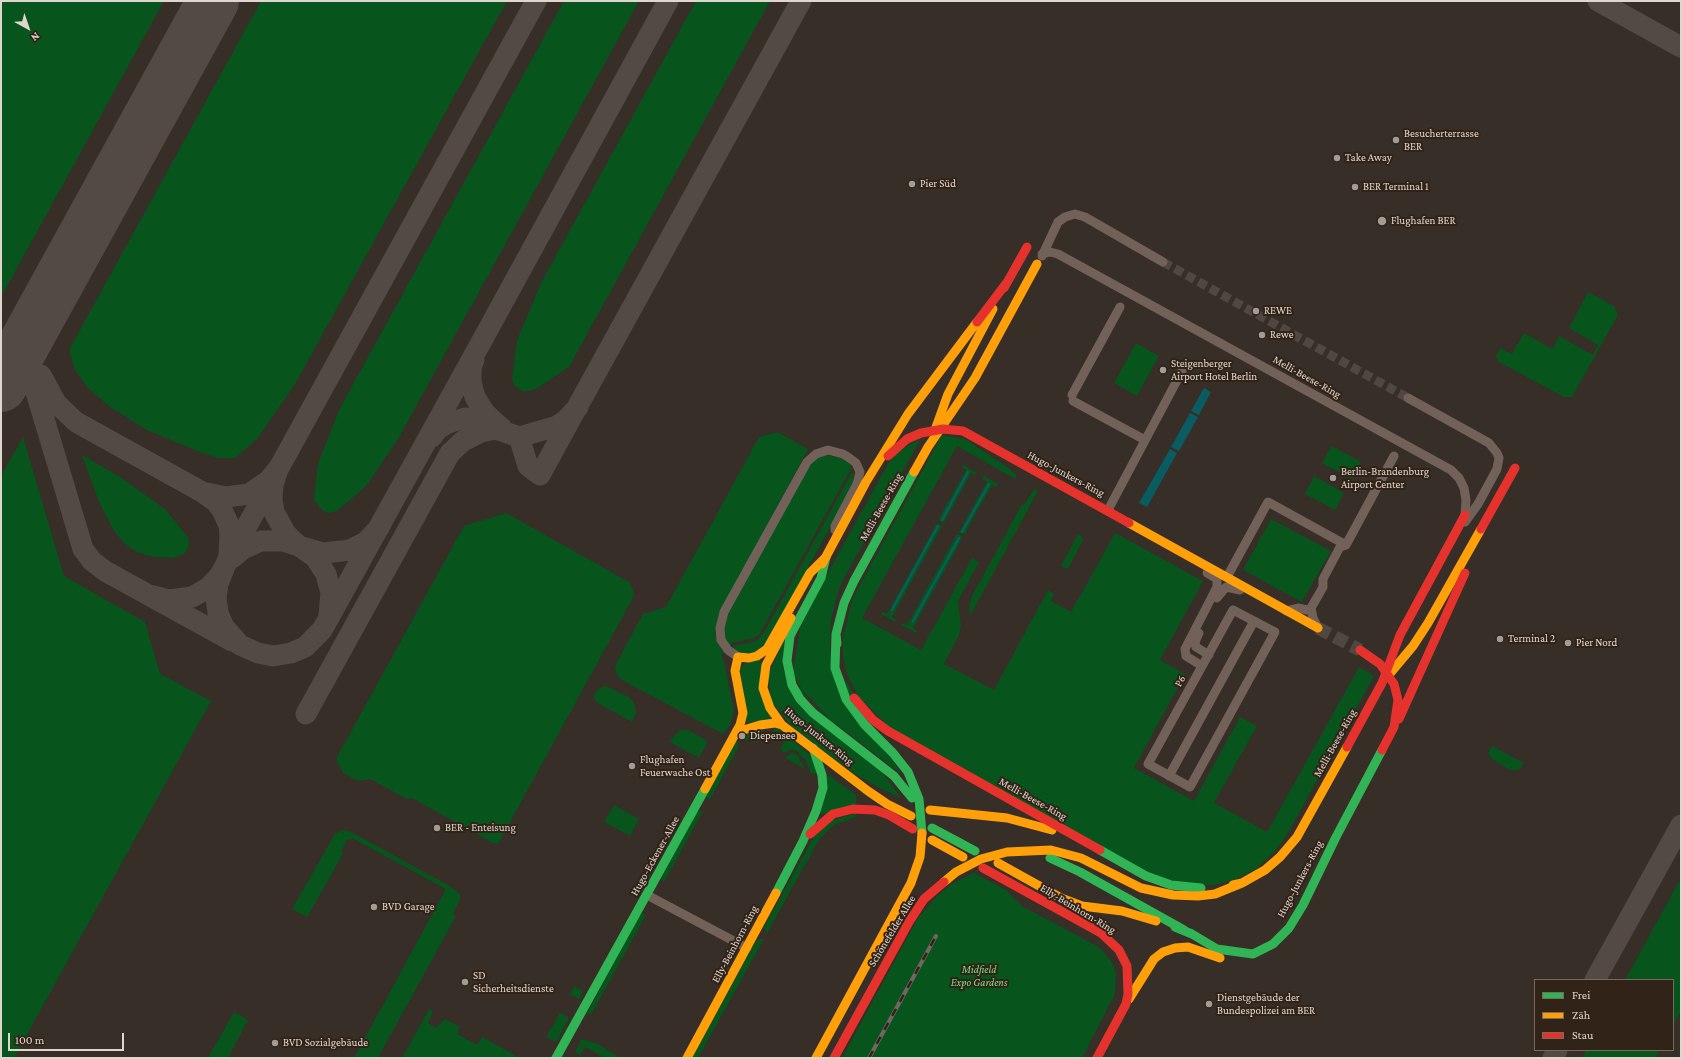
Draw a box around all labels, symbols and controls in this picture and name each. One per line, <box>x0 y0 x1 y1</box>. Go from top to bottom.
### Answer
north arrow <box>8 8 48 48</box>
text: N <box>29 30 42 44</box>
place label: Besucherterrasse BER <box>1404 127 1479 153</box>
marker: Besucherterrasse BER <box>1391 135 1401 145</box>
place label: Take Away <box>1345 151 1392 165</box>
marker: Take Away <box>1332 153 1342 163</box>
place label: Pier Süd <box>920 177 956 191</box>
marker: Pier Süd <box>907 179 917 189</box>
place label: BER Terminal 1 <box>1363 180 1429 194</box>
marker: BER Terminal 1 <box>1350 182 1360 192</box>
place label: Flughafen BER <box>1391 214 1456 228</box>
marker: Flughafen BER <box>1376 215 1388 227</box>
place label: REWE <box>1264 304 1292 318</box>
marker: REWE <box>1251 306 1261 316</box>
place label: Rewe <box>1270 328 1294 342</box>
marker: Rewe <box>1257 330 1267 340</box>
street label: Melli-Beese-Ring <box>1271 353 1343 401</box>
place label: Steigenberger Airport Hotel Berlin <box>1171 357 1257 383</box>
marker: Steigenberger Airport Hotel Berlin <box>1158 365 1168 375</box>
street label: Hugo-Junkers-Ring <box>1025 448 1107 500</box>
place label: Berlin-Brandenburg Airport Center <box>1341 465 1429 491</box>
street label: Melli-Beese-Ring <box>857 471 905 543</box>
marker: Berlin-Brandenburg Airport Center <box>1328 473 1338 483</box>
place label: Terminal 2 <box>1508 632 1555 646</box>
marker: Terminal 2 <box>1495 634 1505 644</box>
place label: Pier Nord <box>1576 636 1617 650</box>
marker: Pier Nord <box>1563 638 1573 648</box>
street label: P6 <box>1172 673 1188 689</box>
street label: Hugo-Junkers-Ring <box>782 704 856 768</box>
street label: Melli-Beese-Ring <box>1311 707 1359 779</box>
place label: Diepensee <box>750 729 796 743</box>
marker: Diepensee <box>737 731 747 741</box>
place label: Flughafen Feuerwache Ost <box>640 753 710 779</box>
marker: Flughafen Feuerwache Ost <box>627 761 637 771</box>
street label: Melli-Beese-Ring <box>997 775 1069 823</box>
street label: Hugo-Eckener-Allee <box>628 814 682 898</box>
place label: BER - Enteisung <box>445 821 516 835</box>
marker: BER - Enteisung <box>432 823 442 833</box>
street label: Hugo-Junkers-Ring <box>1274 838 1326 920</box>
street label: Elly-Beinhorn-Ring <box>1038 881 1118 937</box>
street label: Schönefelder Allee <box>865 893 919 969</box>
place label: BVD Garage <box>382 900 435 914</box>
marker: BVD Garage <box>369 902 379 912</box>
street label: Elly-Beinhorn-Ring <box>709 903 761 985</box>
park label: Midfield Expo Gardens <box>951 963 1007 989</box>
place label: SD Sicherheitsdienste <box>473 969 554 995</box>
marker: SD Sicherheitsdienste <box>460 977 470 987</box>
legend <box>1534 979 1674 1051</box>
text: Frei <box>1572 988 1590 1002</box>
place label: Dienstgebäude der Bundespolizei am BER <box>1217 991 1315 1017</box>
marker: Dienstgebäude der Bundespolizei am BER <box>1204 999 1214 1009</box>
text: Zäh <box>1572 1008 1590 1022</box>
scale bar <box>10 1025 126 1051</box>
text: Stau <box>1572 1028 1593 1042</box>
text: 100 m <box>15 1033 44 1047</box>
place label: BVD Sozialgebäude <box>283 1036 368 1050</box>
marker: BVD Sozialgebäude <box>270 1038 280 1048</box>

